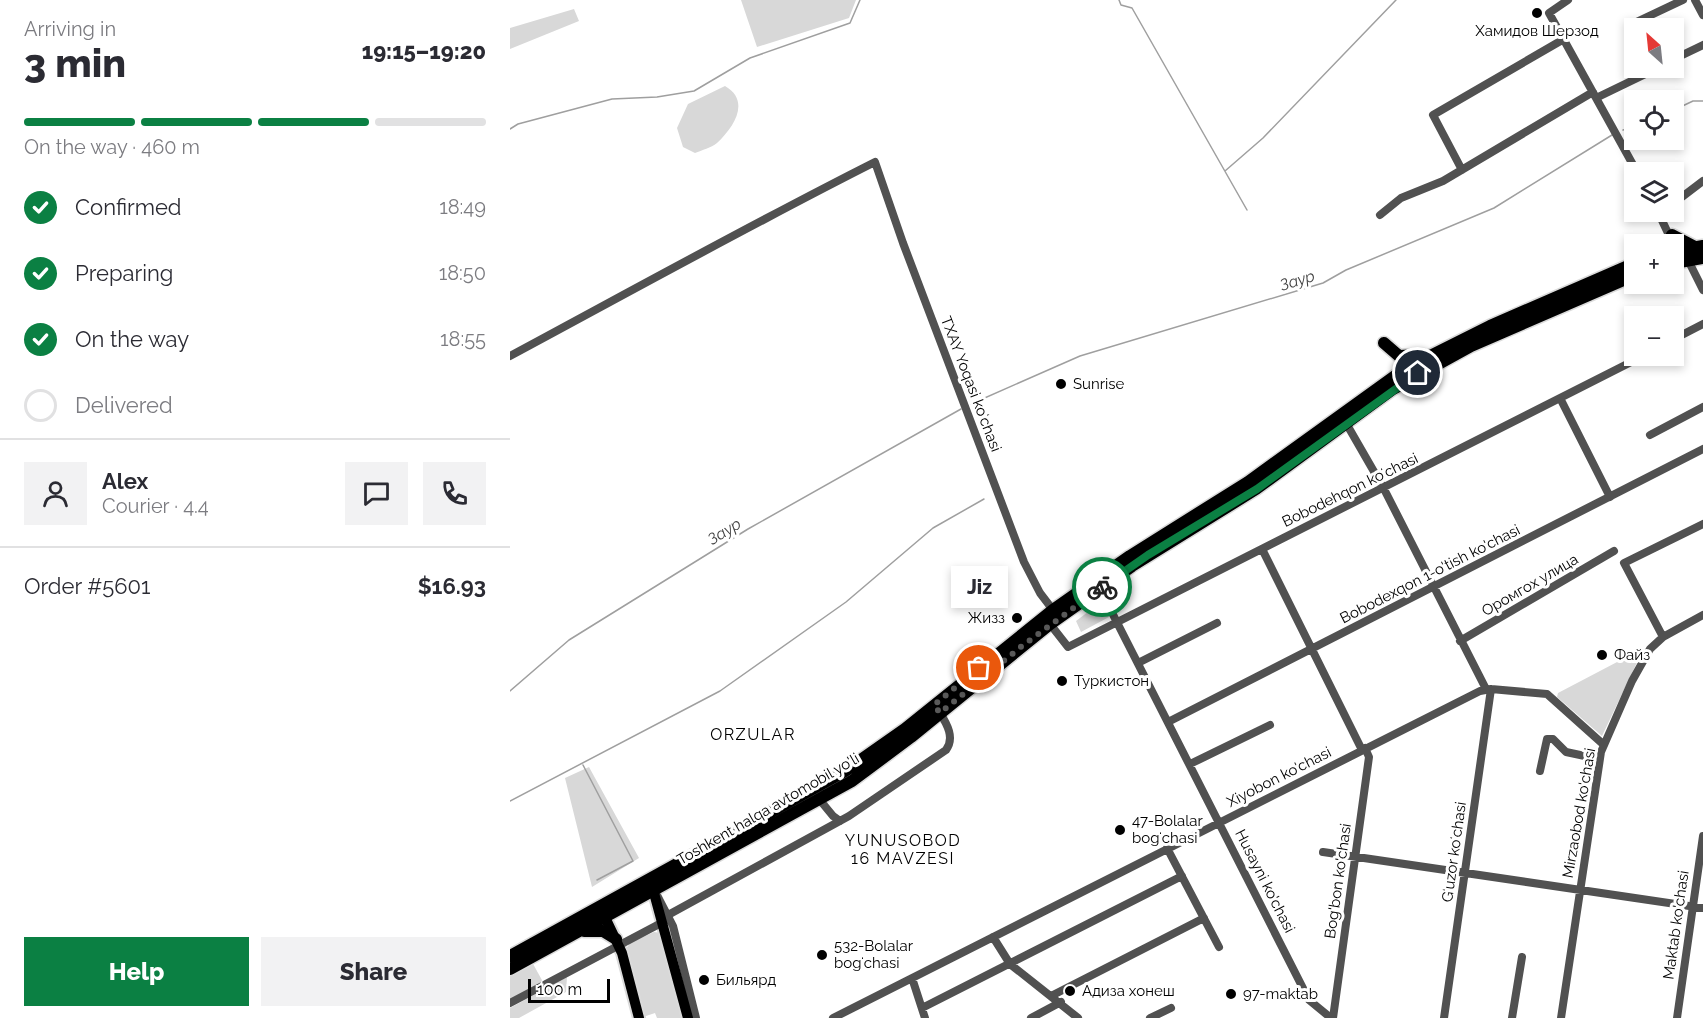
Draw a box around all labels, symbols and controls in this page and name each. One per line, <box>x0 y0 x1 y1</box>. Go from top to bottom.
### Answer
marker: Хамидов Шерзод <box>1530 6 1544 20</box>
text: Arriving in <box>24 17 116 41</box>
north arrow <box>1624 18 1684 78</box>
map controls <box>1624 18 1684 366</box>
place label: Хамидов Шерзод <box>1475 22 1599 40</box>
text: 19:15–19:20 <box>362 38 486 64</box>
text: 3 min <box>24 40 126 86</box>
button: locate <box>1624 90 1684 150</box>
text: On the way · 460 m <box>24 135 200 159</box>
button: layers <box>1624 162 1684 222</box>
icon: check <box>24 191 57 224</box>
text: Confirmed <box>75 194 182 220</box>
text: 18:49 <box>439 195 486 219</box>
button: + <box>1624 234 1684 294</box>
icon: check <box>24 257 57 290</box>
text: Preparing <box>75 260 173 286</box>
text: 18:50 <box>439 261 486 285</box>
water label: Заур <box>1277 266 1317 295</box>
button: − <box>1624 306 1684 366</box>
street label: TXAY Yoqasi koʻchasi <box>937 314 1005 454</box>
icon: check <box>24 323 57 356</box>
text: On the way <box>75 326 189 352</box>
text: 18:55 <box>440 327 486 351</box>
pin <box>1392 347 1443 398</box>
icon: home <box>1401 356 1434 389</box>
place label: Sunrise <box>1073 375 1125 393</box>
marker: Sunrise <box>1054 377 1068 391</box>
text: Delivered <box>75 392 173 418</box>
street label: Bobodehqon koʻchasi <box>1279 449 1421 531</box>
button: person <box>24 462 87 525</box>
button: chat <box>345 462 408 525</box>
button: phone <box>423 462 486 525</box>
text: Alex <box>102 468 148 494</box>
text: Courier · 4.4 <box>102 494 209 518</box>
water label: Заур <box>704 514 744 549</box>
street label: Bobodexqon 1-o'tish ko'chasi <box>1337 521 1523 627</box>
street label: Оромгох улица <box>1479 550 1581 620</box>
courier <box>1072 557 1132 617</box>
callout: Jiz <box>950 566 1008 608</box>
icon: bike <box>1086 571 1119 604</box>
text: Order #5601 <box>24 573 150 599</box>
text: $16.93 <box>418 573 486 599</box>
text: Jiz <box>967 575 992 599</box>
place label: Жизз <box>968 609 1005 627</box>
marker: Жизз <box>1010 611 1024 625</box>
pin <box>953 642 1004 693</box>
place label: Файз <box>1614 646 1650 664</box>
marker: Файз <box>1595 648 1609 662</box>
icon: bag <box>962 651 995 684</box>
place label: Туркистон <box>1074 672 1149 690</box>
marker: Туркистон <box>1055 674 1069 688</box>
district label: ORZULAR <box>710 725 796 744</box>
street label: Xiyobon ko'chasi <box>1224 743 1334 811</box>
street label: Mirzaobod ko'chasi <box>1559 747 1599 879</box>
street label: Toshkent halqa avtomobil yo'li <box>674 749 862 869</box>
street label: Gʻuzor koʻchasi <box>1438 801 1470 903</box>
place label: 47-Bolalar bogʻchasi <box>1132 812 1203 847</box>
street label: Bog'bon ko'chasi <box>1321 822 1355 940</box>
marker: 47-Bolalar bogʻchasi <box>1113 823 1127 837</box>
street label: Husayni ko'chasi <box>1231 826 1299 936</box>
district label: YUNUSOBOD 16 MAVZESI <box>845 831 961 868</box>
street label: Maktab ko'chasi <box>1659 869 1693 981</box>
button: Help <box>24 937 249 1006</box>
button: Share <box>261 937 486 1006</box>
place label: 532-Bolalar bogʻchasi <box>834 937 914 972</box>
marker: 532-Bolalar bogʻchasi <box>815 948 829 962</box>
place label: Бильярд <box>716 971 777 989</box>
marker: Бильярд <box>697 973 711 987</box>
scale bar <box>528 976 610 1004</box>
text: 100 m <box>537 980 582 999</box>
place label: Адиза хонеш <box>1082 982 1175 1000</box>
marker: Адиза хонеш <box>1063 984 1077 998</box>
place label: 97-maktab <box>1243 985 1318 1003</box>
marker: 97-maktab <box>1224 987 1238 1001</box>

